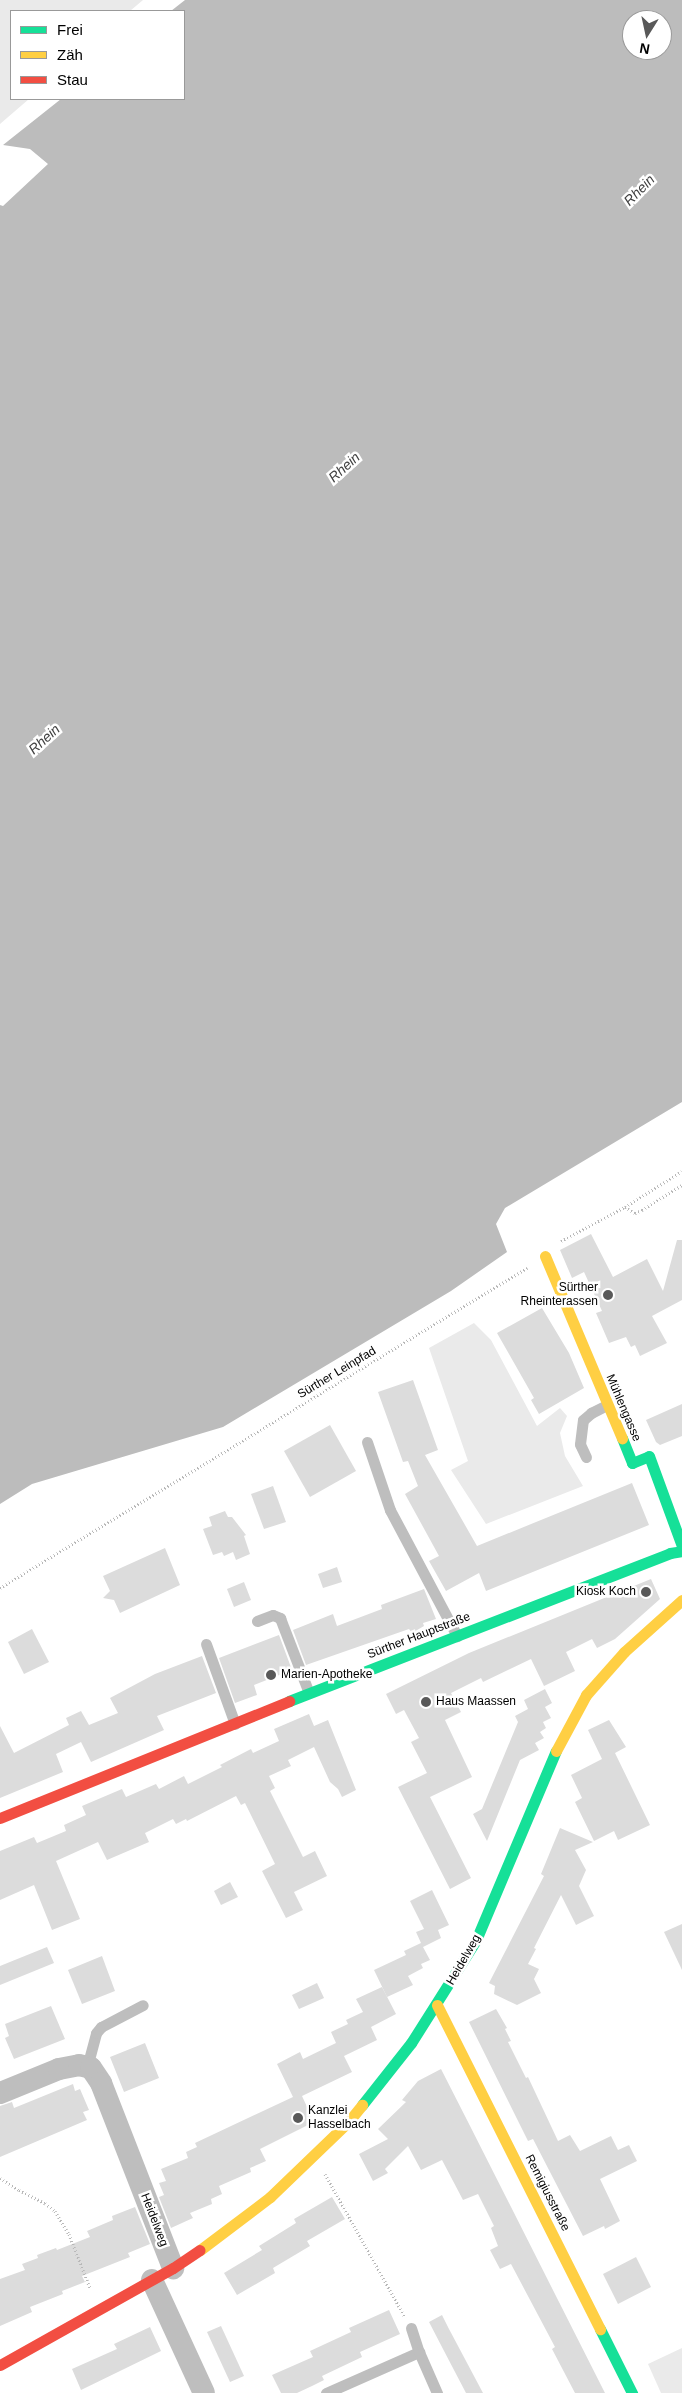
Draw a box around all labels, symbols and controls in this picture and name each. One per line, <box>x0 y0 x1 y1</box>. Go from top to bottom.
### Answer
legend <box>10 10 185 100</box>
north arrow <box>622 10 672 60</box>
text: Frei <box>57 21 83 38</box>
text: N <box>638 40 651 58</box>
text: Zäh <box>57 46 83 63</box>
text: Stau <box>57 71 88 88</box>
water label: Rhein <box>620 171 658 209</box>
water label: Rhein <box>325 449 363 485</box>
water label: Rhein <box>25 721 63 757</box>
place label: Sürther Rheinterassen <box>521 1281 598 1309</box>
marker: Sürther Rheinterassen <box>602 1289 614 1301</box>
street label: Sürther Leinpfad <box>295 1344 379 1402</box>
street label: Mühlengasse <box>602 1372 644 1444</box>
place label: Kiosk Koch <box>576 1585 636 1599</box>
marker: Kiosk Koch <box>640 1586 652 1598</box>
street label: Sürther Hauptstraße <box>366 1610 472 1662</box>
place label: Marien-Apotheke <box>281 1668 372 1682</box>
marker: Marien-Apotheke <box>265 1669 277 1681</box>
place label: Haus Maassen <box>436 1695 516 1709</box>
marker: Haus Maassen <box>420 1696 432 1708</box>
street label: Heidelweg <box>444 1932 484 1988</box>
place label: Kanzlei Hasselbach <box>308 2104 371 2132</box>
marker: Kanzlei Hasselbach <box>292 2112 304 2124</box>
street label: Remigiusstraße <box>522 2152 572 2234</box>
street label: Heidelweg <box>137 2191 171 2249</box>

